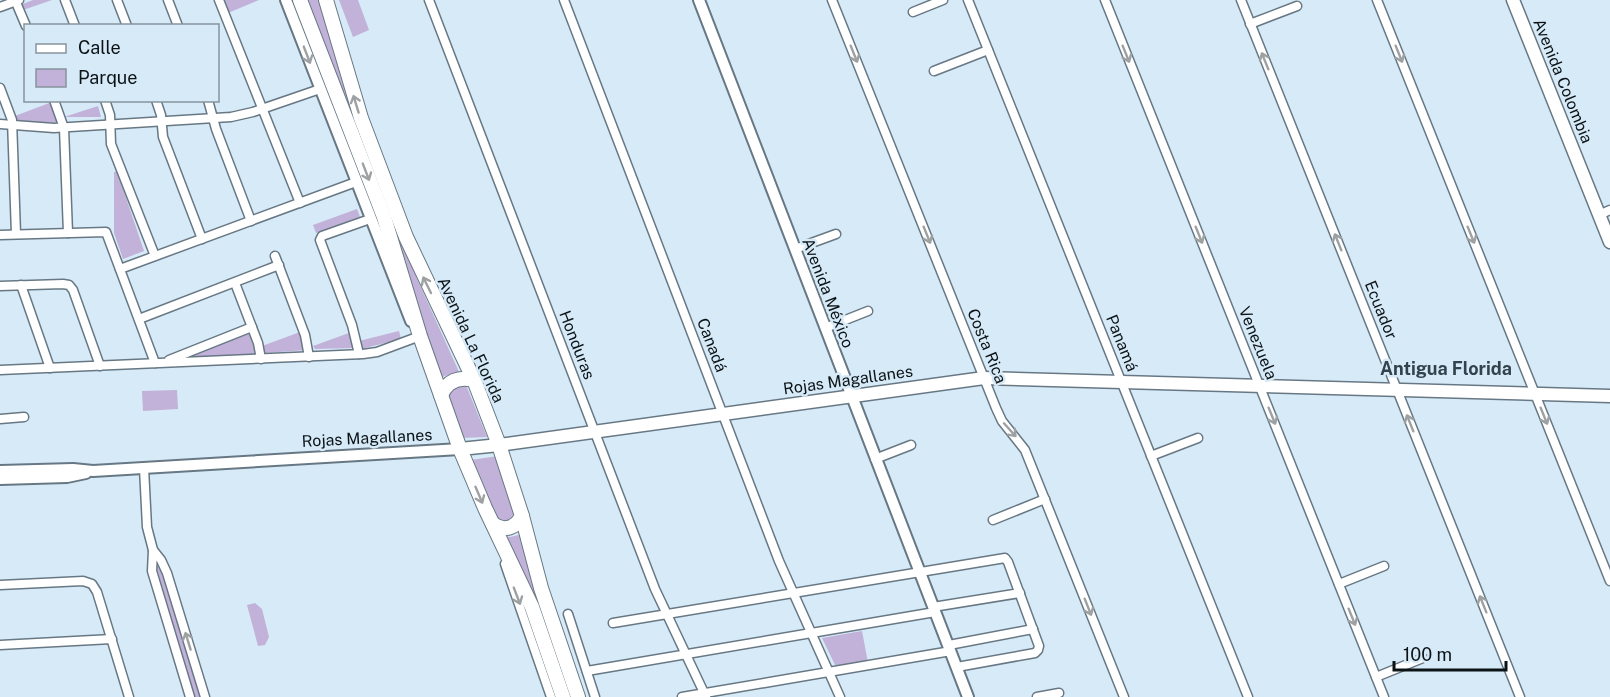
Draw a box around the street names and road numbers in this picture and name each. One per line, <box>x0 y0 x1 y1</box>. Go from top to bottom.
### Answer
street label: Avenida Colombia <box>1529 16 1597 146</box>
street label: Avenida México <box>798 235 858 351</box>
street label: Avenida La Florida <box>434 274 508 406</box>
street label: Ecuador <box>1361 278 1401 342</box>
street label: Venezuela <box>1235 304 1281 382</box>
street label: Costa Rica <box>963 306 1011 386</box>
street label: Honduras <box>555 308 599 382</box>
street label: Panamá <box>1102 312 1142 374</box>
street label: Canadá <box>693 315 731 375</box>
street label: Rojas Magallanes <box>782 362 914 398</box>
street label: Rojas Magallanes <box>301 425 433 451</box>

